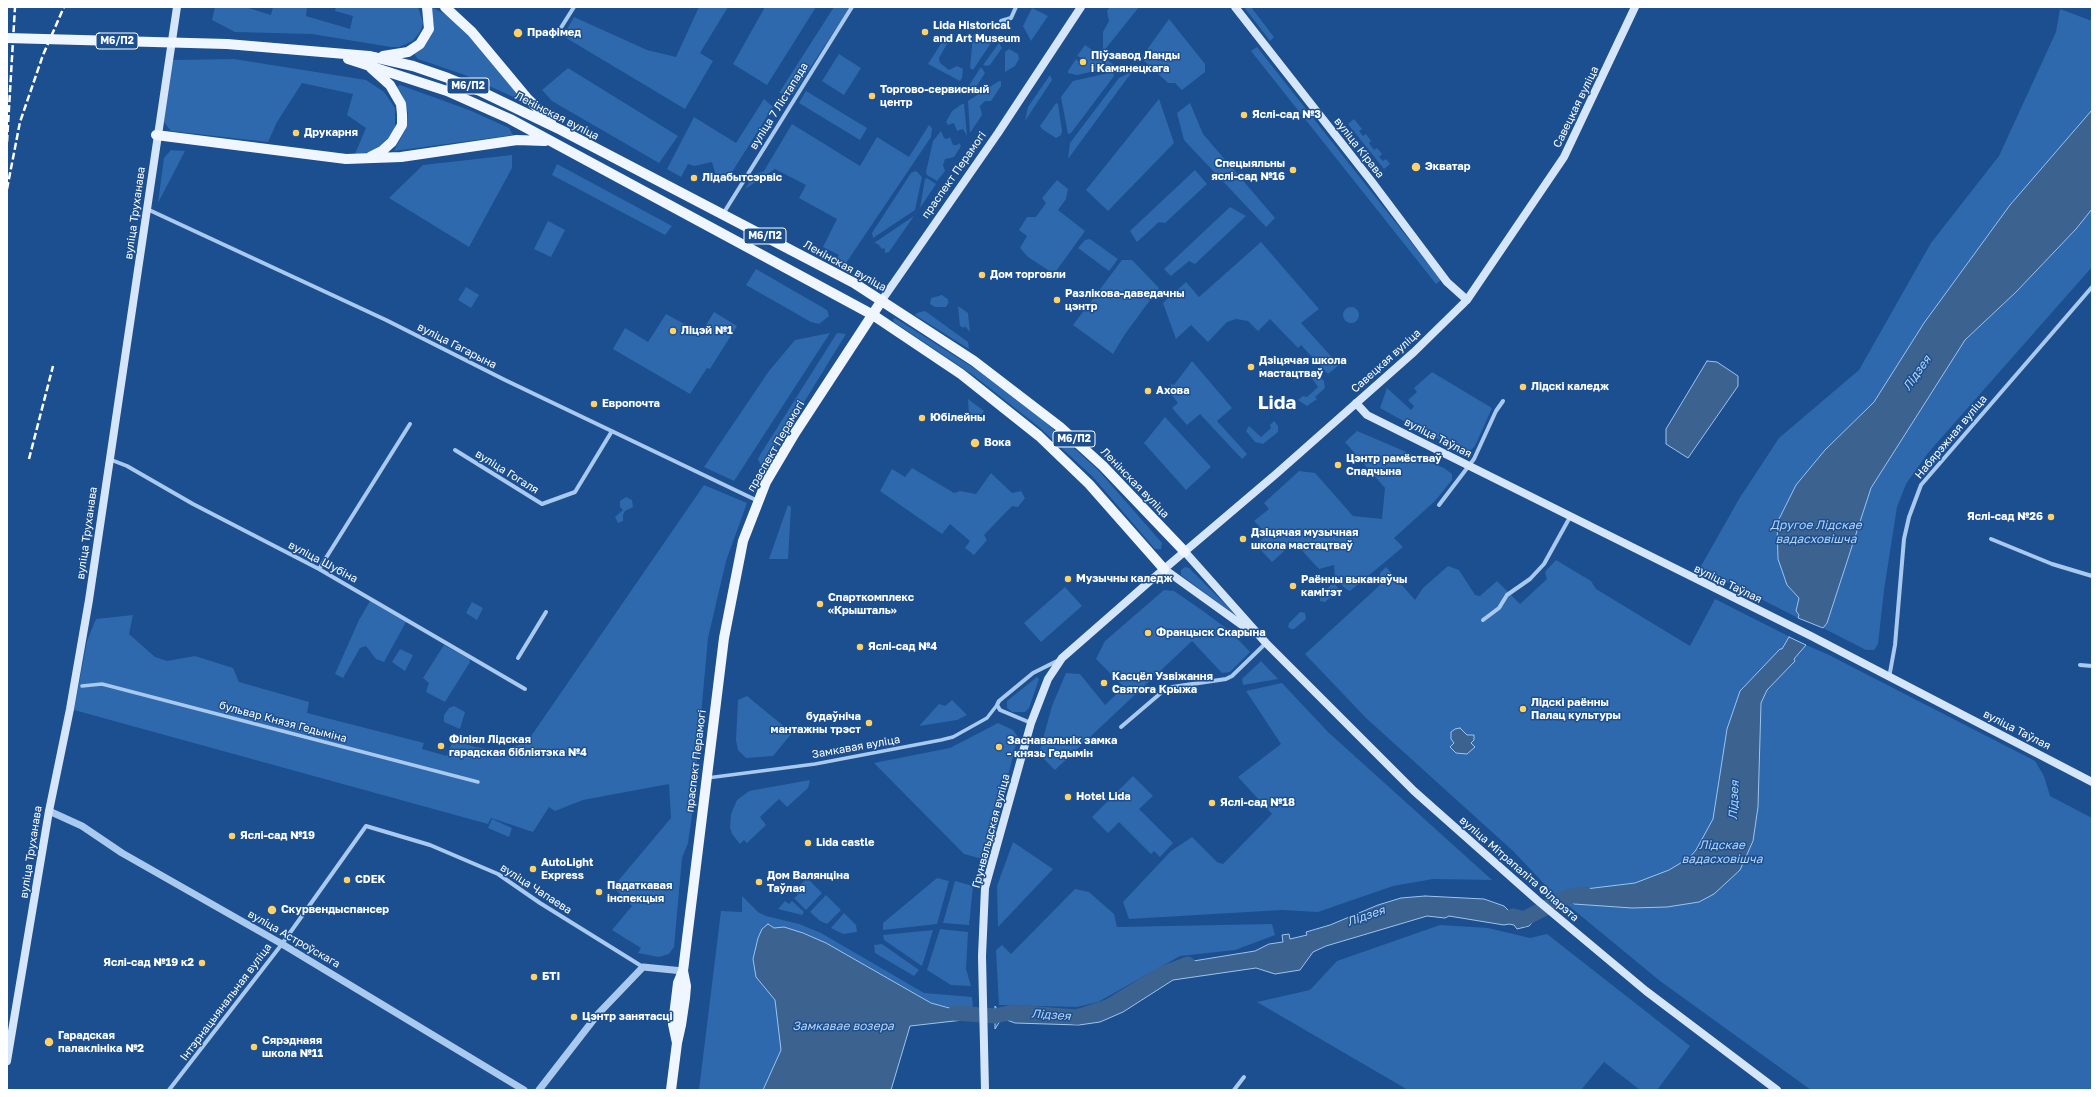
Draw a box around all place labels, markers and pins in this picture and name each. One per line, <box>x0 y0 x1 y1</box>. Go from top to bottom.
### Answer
place label: Lida Historical and Art Museum <box>933 19 1020 45</box>
place label: Прафімед <box>527 26 581 40</box>
marker: Прафімед <box>512 27 524 39</box>
marker: Lida Historical and Art Museum <box>920 27 930 37</box>
place label: Піўзавод Ланды і Камянецкага <box>1091 49 1180 75</box>
marker: Піўзавод Ланды і Камянецкага <box>1078 57 1088 67</box>
place label: Торгово-сервисный центр <box>880 83 989 109</box>
marker: Торгово-сервисный центр <box>867 91 877 101</box>
place label: Яслі-сад №3 <box>1252 108 1321 122</box>
marker: Яслі-сад №3 <box>1239 110 1249 120</box>
place label: Друкарня <box>304 126 358 140</box>
marker: Друкарня <box>291 128 301 138</box>
place label: Спецыяльны яслі-сад №16 <box>1211 157 1285 183</box>
place label: Экватар <box>1425 160 1470 174</box>
marker: Экватар <box>1410 161 1422 173</box>
marker: Спецыяльны яслі-сад №16 <box>1288 165 1298 175</box>
place label: Лідабытсэрвіс <box>702 171 782 185</box>
marker: Лідабытсэрвіс <box>689 173 699 183</box>
place label: Дом торговли <box>990 268 1066 282</box>
marker: Дом торговли <box>977 270 987 280</box>
place label: Разлікова-даведачны цэнтр <box>1065 287 1185 313</box>
marker: Разлікова-даведачны цэнтр <box>1052 295 1062 305</box>
place label: Ліцэй №1 <box>681 324 733 338</box>
marker: Ліцэй №1 <box>668 326 678 336</box>
place label: Дзіцячая школа мастацтваў <box>1259 354 1347 380</box>
marker: Дзіцячая школа мастацтваў <box>1246 362 1256 372</box>
place label: Лідскі каледж <box>1531 380 1609 394</box>
marker: Лідскі каледж <box>1518 382 1528 392</box>
place label: Ахова <box>1156 384 1190 398</box>
marker: Ахова <box>1143 386 1153 396</box>
place label: Европочта <box>602 397 660 411</box>
marker: Европочта <box>589 399 599 409</box>
place label: Юбілейны <box>930 411 985 425</box>
marker: Юбілейны <box>917 413 927 423</box>
place label: Вока <box>984 436 1011 450</box>
marker: Вока <box>969 437 981 449</box>
place label: Цэнтр рамёстваў Спадчына <box>1346 452 1442 478</box>
marker: Цэнтр рамёстваў Спадчына <box>1333 460 1343 470</box>
place label: Яслі-сад №26 <box>1967 510 2043 524</box>
marker: Яслі-сад №26 <box>2046 512 2056 522</box>
place label: Дзіцячая музычная школа мастацтваў <box>1251 526 1358 552</box>
marker: Дзіцячая музычная школа мастацтваў <box>1238 534 1248 544</box>
place label: Музычны каледж <box>1076 572 1172 586</box>
place label: Раённы выканаўчы камітэт <box>1301 573 1407 599</box>
marker: Музычны каледж <box>1063 574 1073 584</box>
marker: Раённы выканаўчы камітэт <box>1288 581 1298 591</box>
place label: Спарткомплекс «Крышталь» <box>828 591 914 617</box>
marker: Спарткомплекс «Крышталь» <box>815 599 825 609</box>
place label: Францыск Скарына <box>1156 626 1266 640</box>
marker: Францыск Скарына <box>1143 628 1153 638</box>
place label: Яслі-сад №4 <box>868 640 937 654</box>
marker: Яслі-сад №4 <box>855 642 865 652</box>
place label: Касцёл Узвіжання Святога Крыжа <box>1112 670 1213 696</box>
marker: Касцёл Узвіжання Святога Крыжа <box>1099 678 1109 688</box>
place label: Лідскі раённы Палац культуры <box>1531 696 1621 722</box>
marker: Лідскі раённы Палац культуры <box>1518 704 1528 714</box>
place label: будаўніча мантажны трэст <box>770 710 861 736</box>
marker: будаўніча мантажны трэст <box>864 718 874 728</box>
place label: Філіял Лідская гарадская бібліятэка №4 <box>449 733 587 759</box>
place label: Заснавальнік замка - князь Гедымін <box>1007 734 1117 760</box>
marker: Філіял Лідская гарадская бібліятэка №4 <box>436 741 446 751</box>
marker: Заснавальнік замка - князь Гедымін <box>994 742 1004 752</box>
place label: Hotel Lida <box>1076 790 1131 804</box>
marker: Hotel Lida <box>1063 792 1073 802</box>
place label: Яслі-сад №18 <box>1220 796 1295 810</box>
marker: Яслі-сад №18 <box>1207 798 1217 808</box>
place label: Яслі-сад №19 <box>240 829 315 843</box>
marker: Яслі-сад №19 <box>227 831 237 841</box>
place label: Lida castle <box>816 836 875 850</box>
marker: Lida castle <box>803 838 813 848</box>
place label: AutoLight Express <box>541 856 593 882</box>
marker: AutoLight Express <box>528 864 538 874</box>
place label: Дом Валянціна Таўлая <box>767 869 849 895</box>
place label: CDEK <box>355 873 386 887</box>
marker: CDEK <box>342 875 352 885</box>
marker: Дом Валянціна Таўлая <box>754 877 764 887</box>
place label: Падаткавая інспекцыя <box>607 879 672 905</box>
marker: Падаткавая інспекцыя <box>594 887 604 897</box>
place label: Скурвендыспансер <box>281 903 389 917</box>
marker: Скурвендыспансер <box>266 904 278 916</box>
place label: Яслі-сад №19 к2 <box>103 956 194 970</box>
marker: Яслі-сад №19 к2 <box>197 958 207 968</box>
place label: БТІ <box>542 970 560 984</box>
marker: БТІ <box>529 972 539 982</box>
place label: Цэнтр занятасці <box>582 1010 673 1024</box>
marker: Цэнтр занятасці <box>569 1012 579 1022</box>
place label: Гарадская палаклініка №2 <box>58 1029 144 1055</box>
place label: Сярэднаяя школа №11 <box>262 1034 323 1060</box>
marker: Гарадская палаклініка №2 <box>43 1036 55 1048</box>
marker: Сярэднаяя школа №11 <box>249 1042 259 1052</box>

